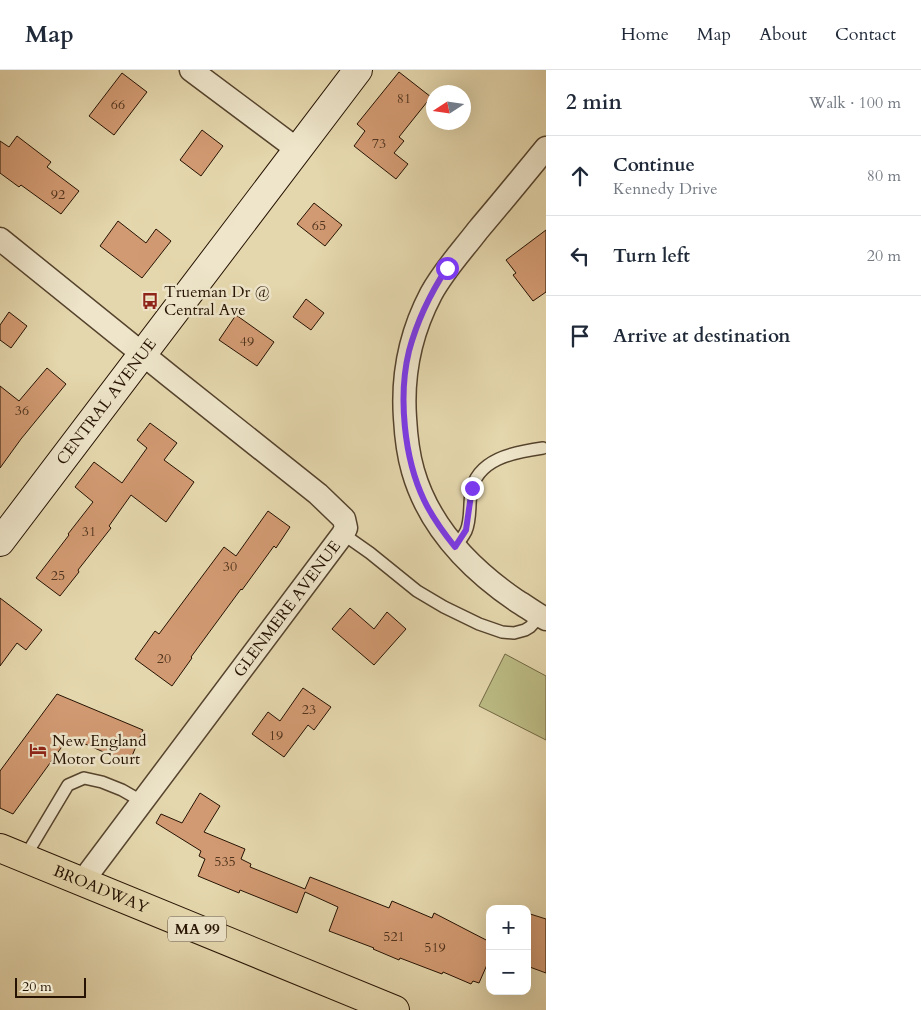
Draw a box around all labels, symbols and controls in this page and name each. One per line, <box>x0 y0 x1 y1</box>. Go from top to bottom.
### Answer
text: Map <box>25 18 74 51</box>
text: Home <box>621 22 669 47</box>
text: Map <box>697 22 731 47</box>
text: About <box>759 22 807 47</box>
text: Contact <box>835 22 896 47</box>
north arrow <box>426 85 471 130</box>
text: 2 min <box>566 88 622 117</box>
house number: 81 <box>397 89 411 108</box>
text: Walk · 100 m <box>809 92 901 114</box>
house number: 66 <box>111 95 125 114</box>
house number: 73 <box>372 134 386 153</box>
text: Continue <box>613 152 695 178</box>
icon: ahead <box>566 162 594 190</box>
text: 80 m <box>867 165 901 187</box>
text: Kennedy Drive <box>613 178 718 200</box>
house number: 92 <box>51 185 65 204</box>
house number: 65 <box>312 216 326 235</box>
icon: left <box>566 242 594 270</box>
text: Turn left <box>613 243 690 269</box>
text: 20 m <box>867 245 901 267</box>
route start <box>436 257 459 280</box>
place label: Trueman Dr @ Central Ave <box>164 281 270 321</box>
bus stop icon: Trueman Dr @ Central Ave <box>140 291 160 311</box>
icon: arrive <box>566 322 594 350</box>
text: Arrive at destination <box>613 323 790 349</box>
house number: 49 <box>240 332 254 351</box>
street label: CENTRAL AVENUE <box>51 334 162 470</box>
house number: 36 <box>15 401 29 420</box>
route end <box>461 477 484 500</box>
house number: 31 <box>82 522 96 541</box>
street label: GLENMERE AVENUE <box>228 536 346 682</box>
house number: 30 <box>223 557 237 576</box>
house number: 25 <box>51 566 65 585</box>
house number: 20 <box>157 649 171 668</box>
house number: 23 <box>302 700 316 719</box>
house number: 19 <box>269 726 283 745</box>
place label: New England Motor Court <box>52 730 147 770</box>
hotel icon: New England Motor Court <box>28 740 48 760</box>
house number: 535 <box>214 852 236 871</box>
street label: BROADWAY <box>50 860 152 919</box>
map controls <box>486 905 531 995</box>
button: + <box>486 905 531 950</box>
road number: MA 99 <box>168 916 226 942</box>
house number: 521 <box>383 927 405 946</box>
house number: 519 <box>424 938 446 957</box>
button: − <box>486 950 531 995</box>
scale bar <box>15 975 86 998</box>
text: 20 m <box>22 977 52 996</box>

